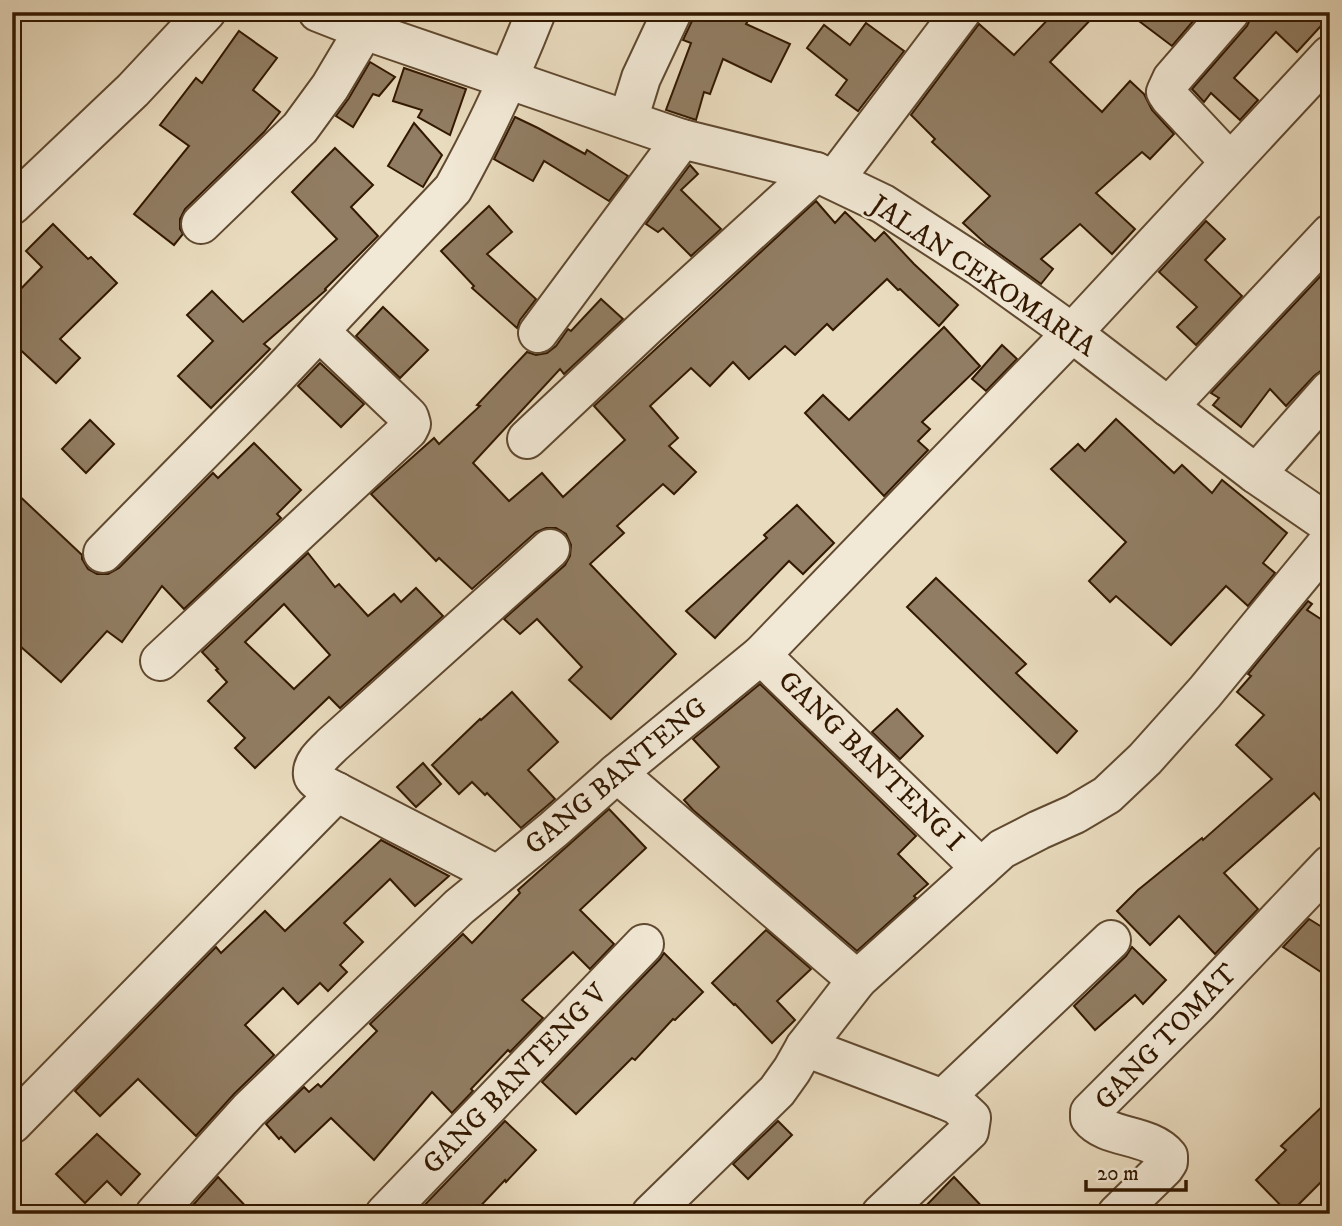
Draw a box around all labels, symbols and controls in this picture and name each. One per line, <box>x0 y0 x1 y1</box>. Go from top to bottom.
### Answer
street label: JALAN CEKOMARIA <box>861 186 1103 365</box>
street label: GANG BANTENG I <box>771 663 971 859</box>
street label: GANG BANTENG <box>518 689 714 863</box>
street label: GANG TOMAT <box>1087 956 1245 1118</box>
street label: GANG BANTENG V <box>415 976 616 1182</box>
scale bar <box>1086 1149 1186 1193</box>
text: 20 m <box>1097 1161 1139 1187</box>

